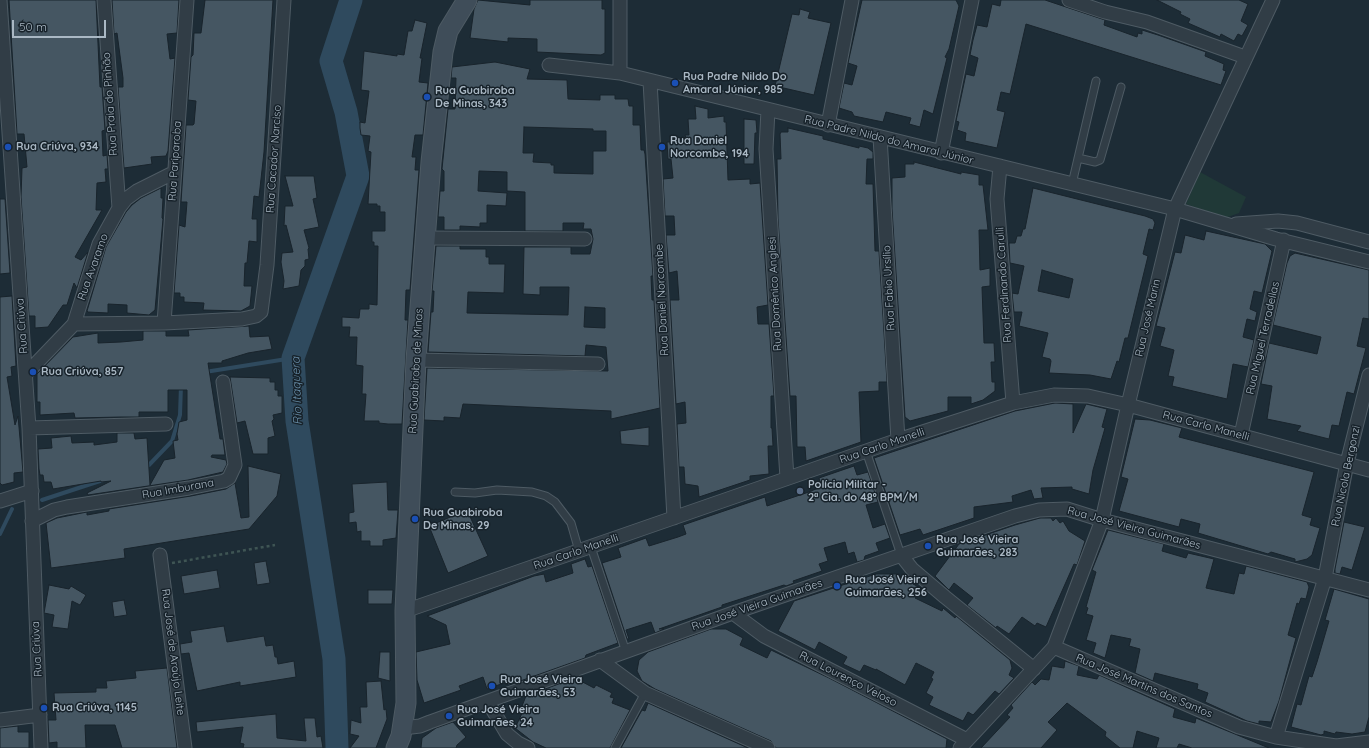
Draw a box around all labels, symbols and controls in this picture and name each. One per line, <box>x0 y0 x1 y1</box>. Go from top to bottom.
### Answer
scale bar <box>14 12 108 38</box>
text: 50 m <box>19 19 47 34</box>
street label: Rua Praia do Pinhão <box>100 52 120 156</box>
place label: Rua Padre Nildo Do Amaral Júnior, 985 <box>683 70 787 96</box>
marker: Rua Padre Nildo Do Amaral Júnior, 985 <box>670 78 680 88</box>
place label: Rua Guabiroba De Minas, 343 <box>435 84 515 110</box>
marker: Rua Guabiroba De Minas, 343 <box>422 92 432 102</box>
street label: Rua Cacador Narciso <box>264 104 284 214</box>
street label: Rua Padre Nildo do Amaral Júnior <box>803 113 975 167</box>
street label: Rua Pariparoba <box>166 121 184 201</box>
place label: Rua Daniel Norcombe, 194 <box>670 134 749 160</box>
place label: Rua Criúva, 934 <box>16 140 98 154</box>
marker: Rua Criúva, 934 <box>3 142 13 152</box>
marker: Rua Daniel Norcombe, 194 <box>657 142 667 152</box>
street label: Rua Ferdinando Carulli <box>993 227 1015 343</box>
street label: Rua Avaramo <box>75 232 111 302</box>
street label: Rua Domênico Anglesi <box>765 236 785 352</box>
street label: Rua Daniel Norcombe <box>652 244 672 356</box>
street label: Rua Fabio Ursílio <box>880 245 898 331</box>
street label: Rua José Marin <box>1133 278 1163 358</box>
street label: Rua Miguel Terradellas <box>1244 280 1282 396</box>
street label: Rua Criúva <box>13 298 31 354</box>
street label: Rua Guabiroba de Minas <box>406 308 426 434</box>
water label: Rio Itaquera <box>289 357 305 425</box>
place label: Rua Criúva, 857 <box>41 365 123 379</box>
marker: Rua Criúva, 857 <box>28 367 38 377</box>
street label: Rua Carlo Manelli <box>1161 408 1251 444</box>
street label: Rua Nicola Bergonzi <box>1329 424 1363 528</box>
street label: Rua Carlo Manelli <box>838 425 926 467</box>
street label: Rua Imburana <box>141 476 215 502</box>
place label: Polícia Militar - 2ª Cia. do 48º BPM/M <box>808 478 918 504</box>
marker: Polícia Militar - 2ª Cia. do 48º BPM/M <box>795 486 805 496</box>
street label: Rua José Vieira Guimarães <box>1066 504 1202 552</box>
place label: Rua Guabiroba De Minas, 29 <box>423 506 503 532</box>
marker: Rua Guabiroba De Minas, 29 <box>410 514 420 524</box>
street label: Rua Carlo Manelli <box>532 531 620 573</box>
place label: Rua José Vieira Guimarães, 283 <box>936 533 1018 559</box>
marker: Rua José Vieira Guimarães, 283 <box>923 541 933 551</box>
place label: Rua José Vieira Guimarães, 256 <box>845 573 927 599</box>
street label: Rua José Vieira Guimarães <box>690 576 824 634</box>
marker: Rua José Vieira Guimarães, 256 <box>832 581 842 591</box>
street label: Rua José de Araújo Leite <box>159 588 187 716</box>
street label: Rua Criúva <box>29 621 45 677</box>
street label: Rua Lourenço Veloso <box>797 649 899 709</box>
street label: Rua José Martins dos Santos <box>1074 651 1214 721</box>
place label: Rua José Vieira Guimarães, 53 <box>500 673 582 699</box>
marker: Rua José Vieira Guimarães, 53 <box>487 681 497 691</box>
place label: Rua Criúva, 1145 <box>52 701 137 715</box>
marker: Rua Criúva, 1145 <box>39 703 49 713</box>
place label: Rua José Vieira Guimarães, 24 <box>457 703 539 729</box>
marker: Rua José Vieira Guimarães, 24 <box>444 711 454 721</box>

